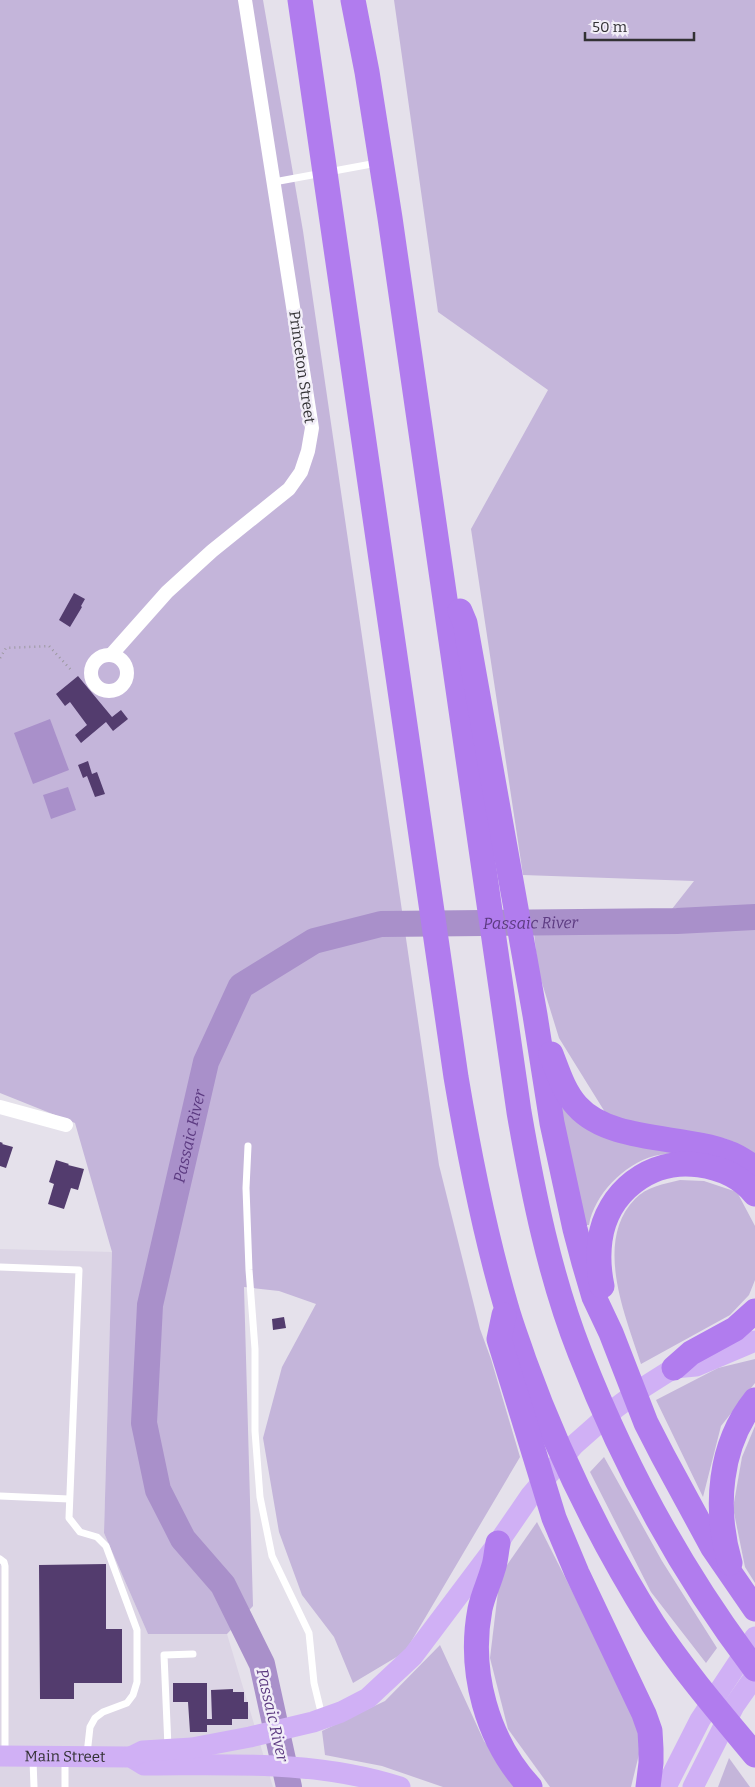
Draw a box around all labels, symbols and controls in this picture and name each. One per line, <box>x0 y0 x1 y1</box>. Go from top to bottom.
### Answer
scale bar <box>585 10 694 42</box>
text: 50 m <box>592 18 628 36</box>
street label: Princeton Street <box>285 310 319 425</box>
water label: Passaic River <box>483 913 580 933</box>
water label: Passaic River <box>169 1086 210 1185</box>
water label: Passaic River <box>253 1667 293 1765</box>
street label: Main Street <box>25 1747 106 1766</box>

